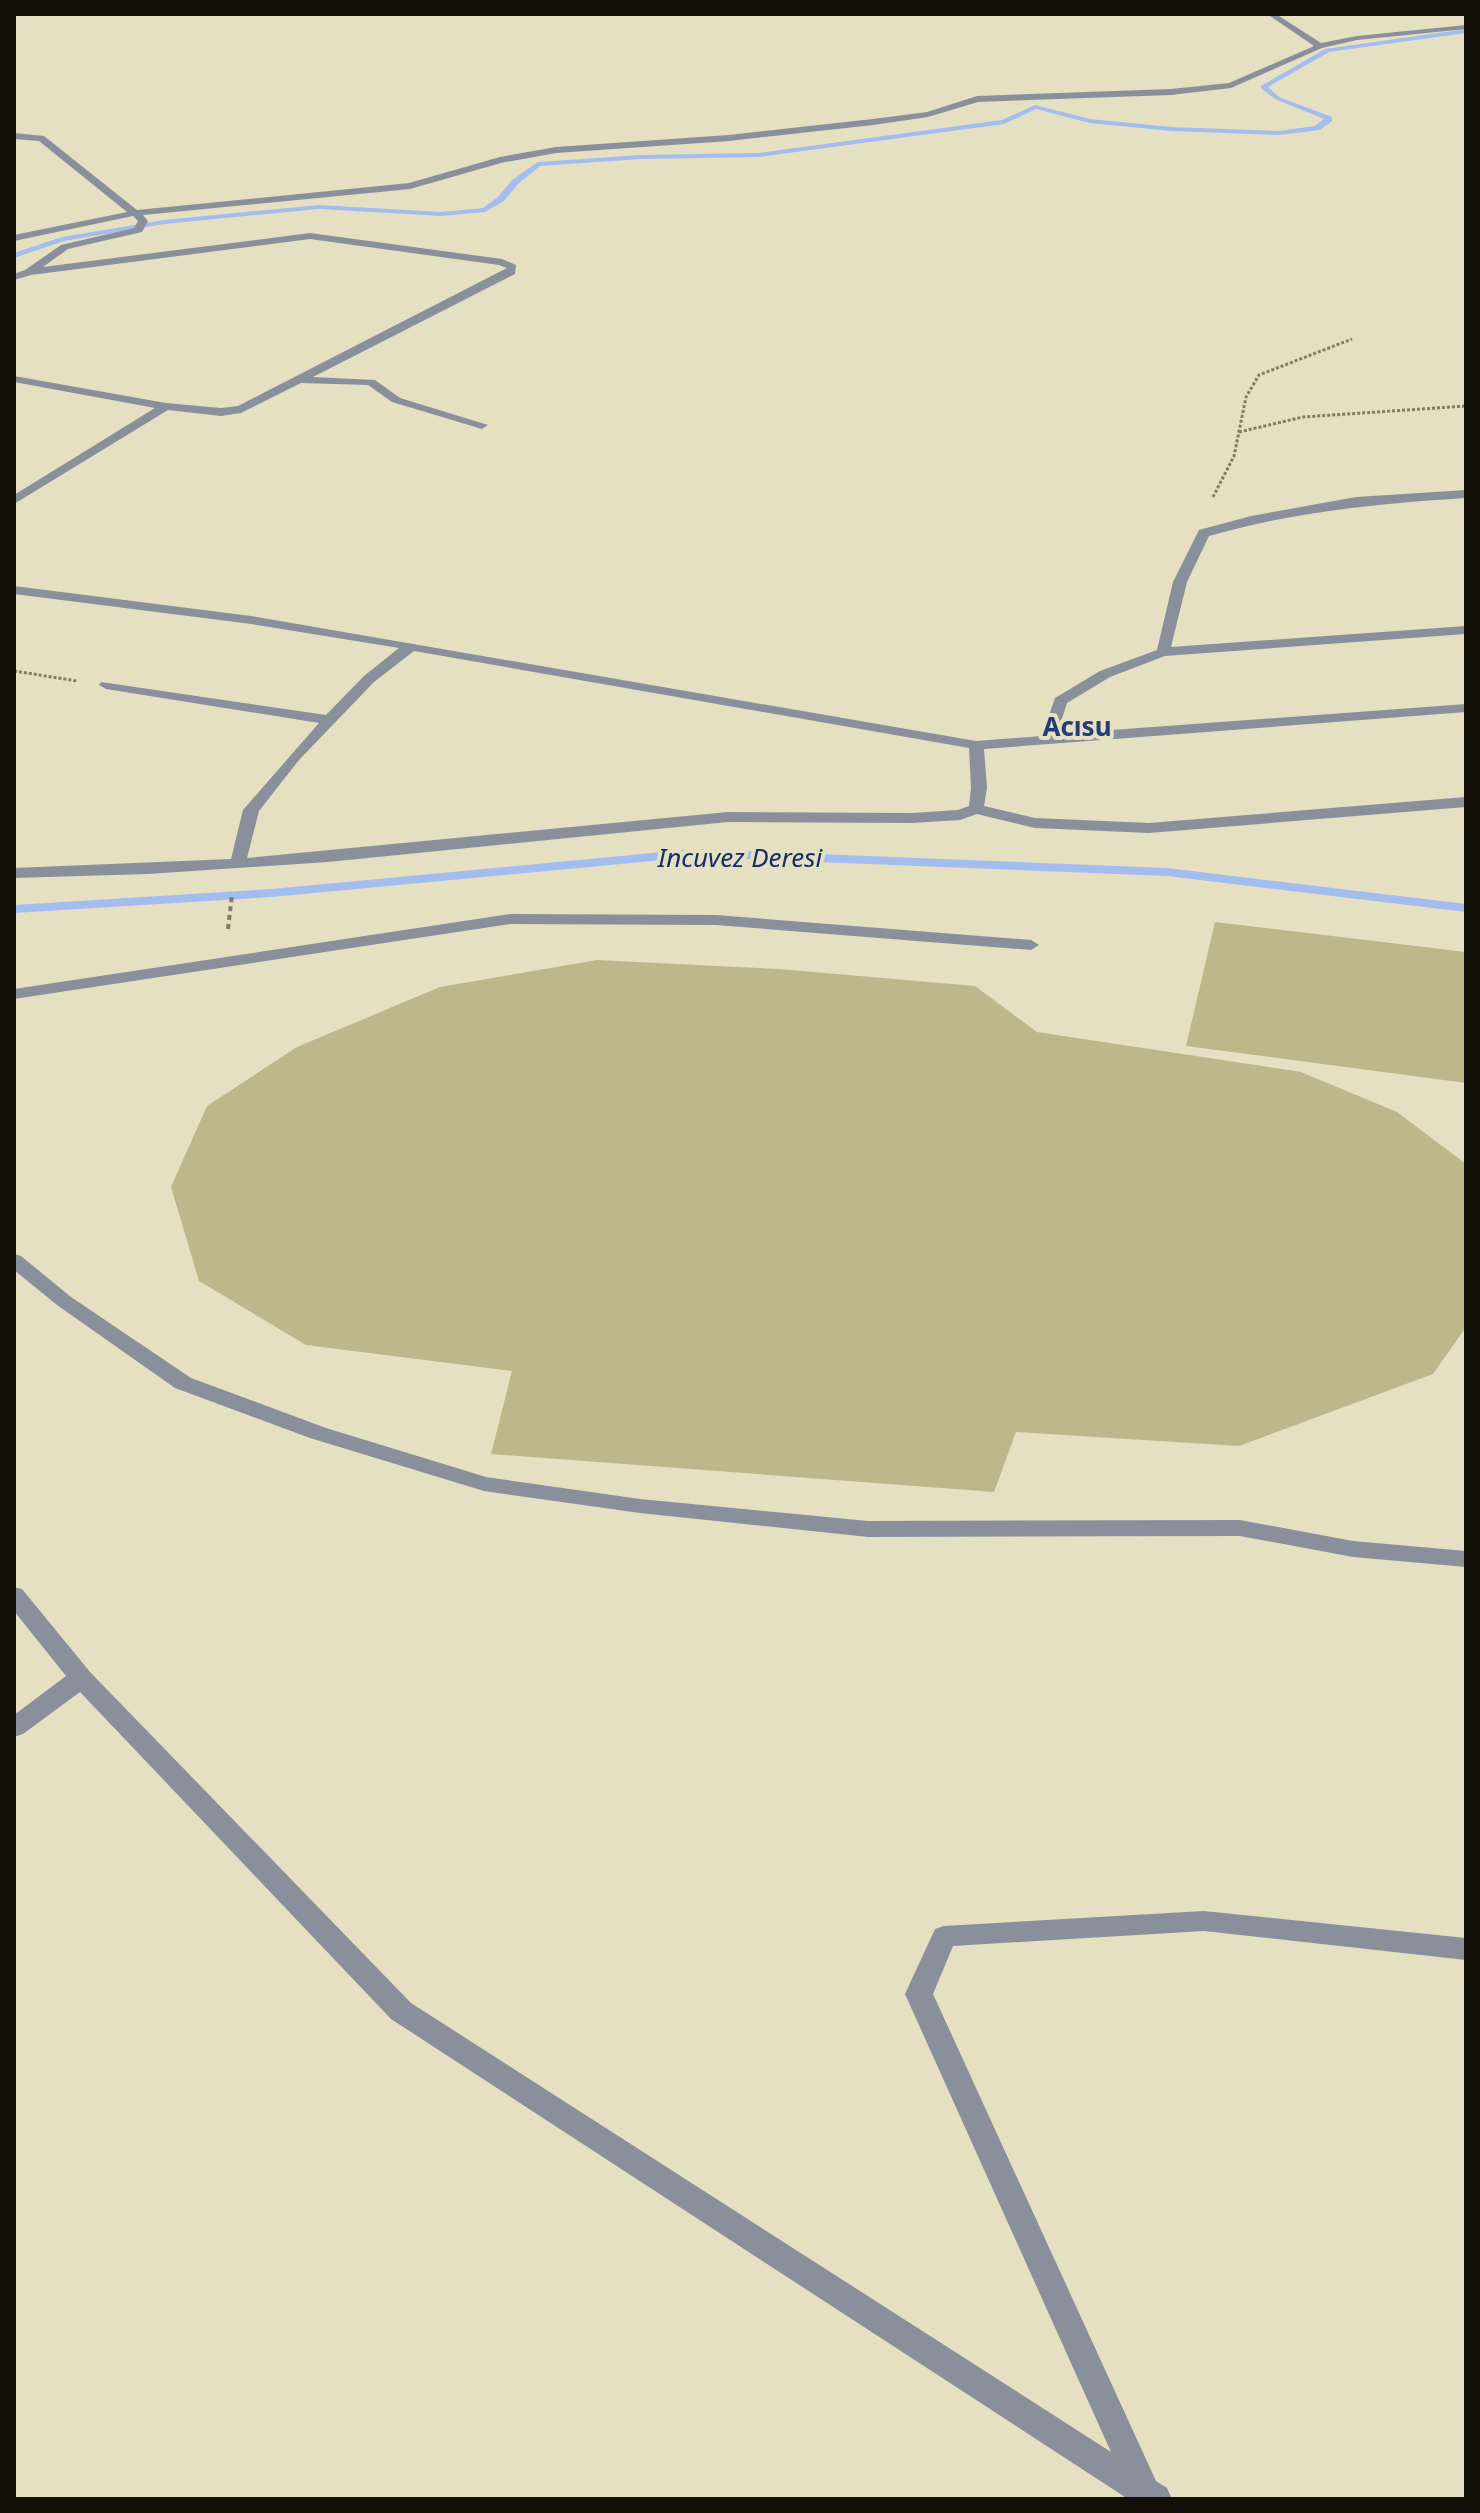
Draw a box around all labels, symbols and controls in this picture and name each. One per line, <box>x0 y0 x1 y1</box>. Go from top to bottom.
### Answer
district label: Acısu <box>1042 708 1112 744</box>
water label: Incuvez Deresi <box>657 839 824 875</box>

